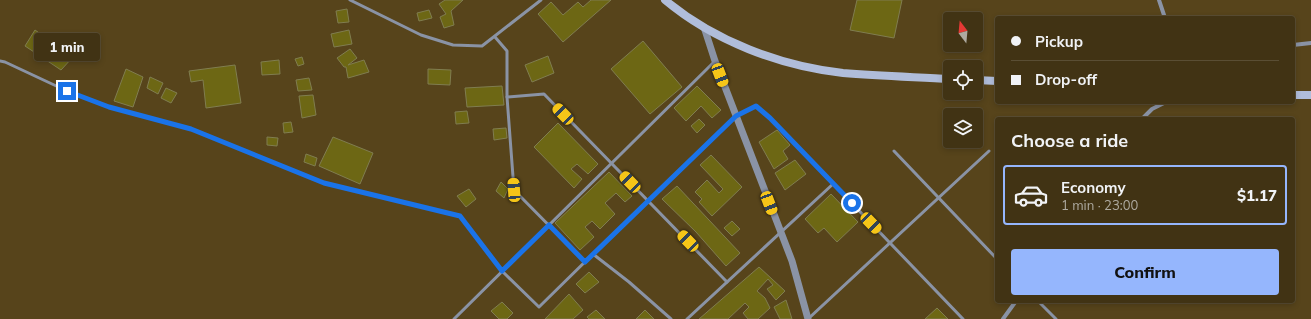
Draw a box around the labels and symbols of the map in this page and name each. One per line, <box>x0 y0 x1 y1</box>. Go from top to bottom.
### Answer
north arrow <box>943 12 983 52</box>
callout: 1 min <box>34 33 100 61</box>
car <box>710 62 730 88</box>
route end <box>58 82 76 100</box>
car <box>550 101 576 127</box>
car <box>617 169 643 195</box>
car <box>507 178 521 202</box>
car <box>759 190 779 216</box>
route start <box>843 194 861 212</box>
car <box>858 210 884 236</box>
car <box>675 228 701 254</box>

